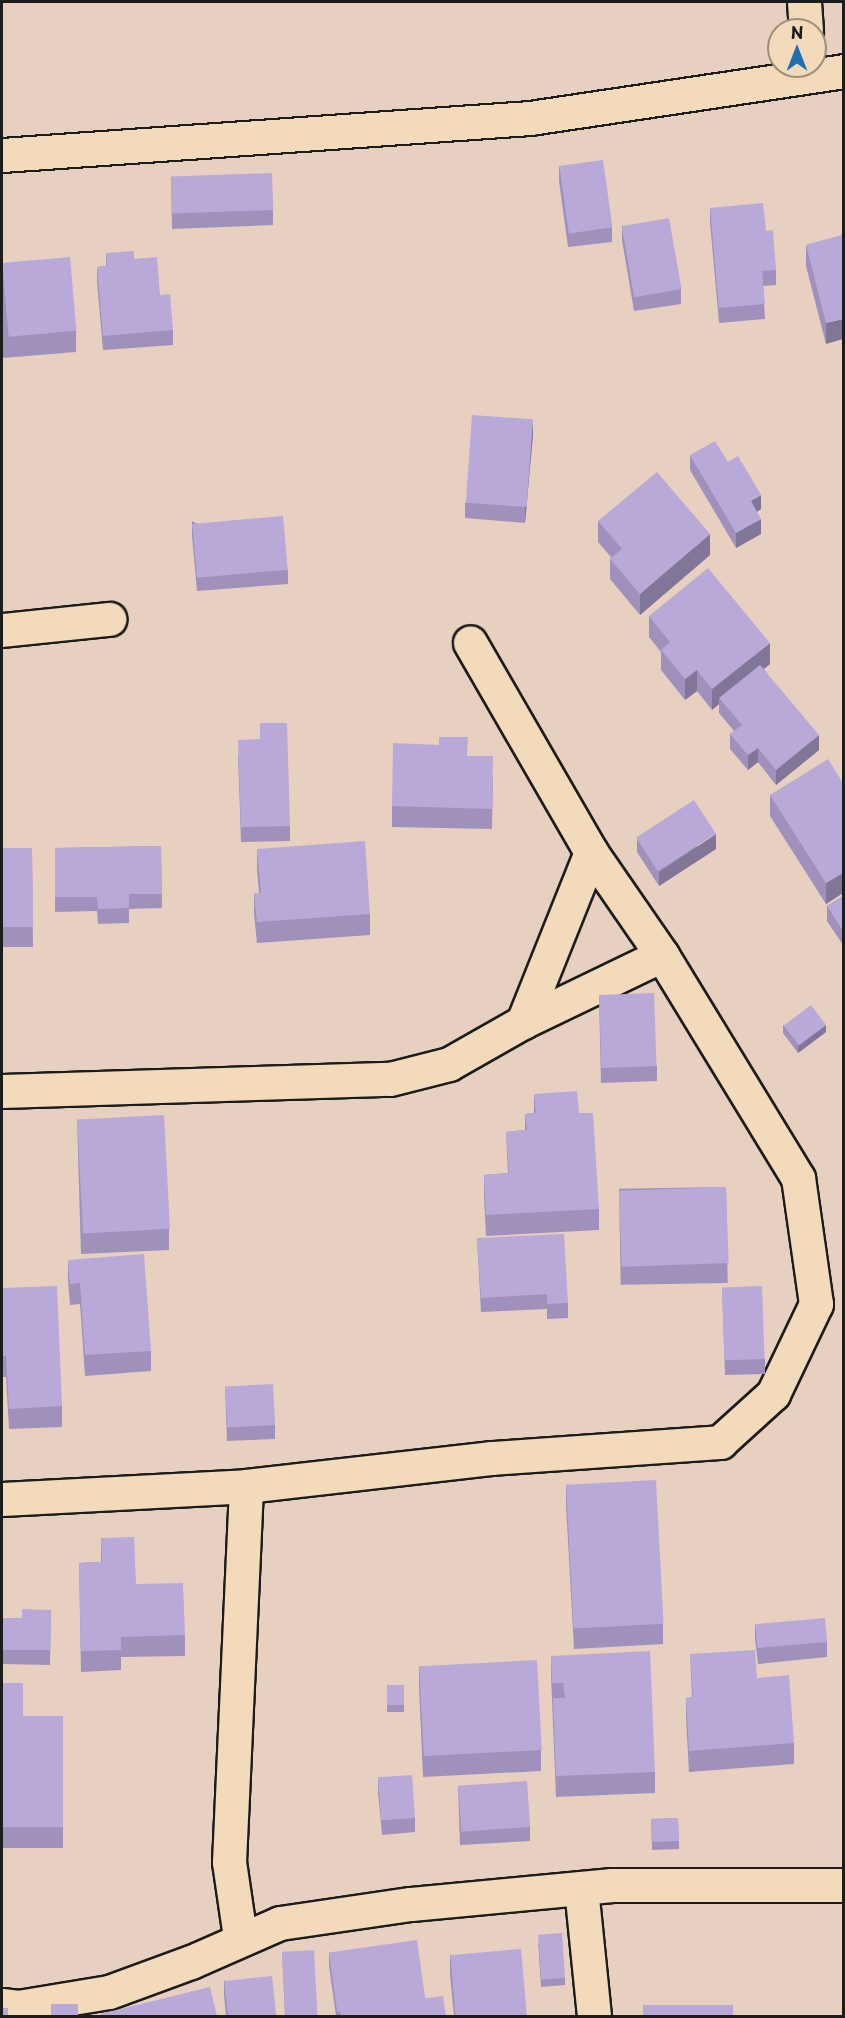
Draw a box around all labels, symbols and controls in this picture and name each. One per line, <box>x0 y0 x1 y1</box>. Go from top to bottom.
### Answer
north arrow <box>767 18 827 78</box>
text: N <box>791 20 803 44</box>

